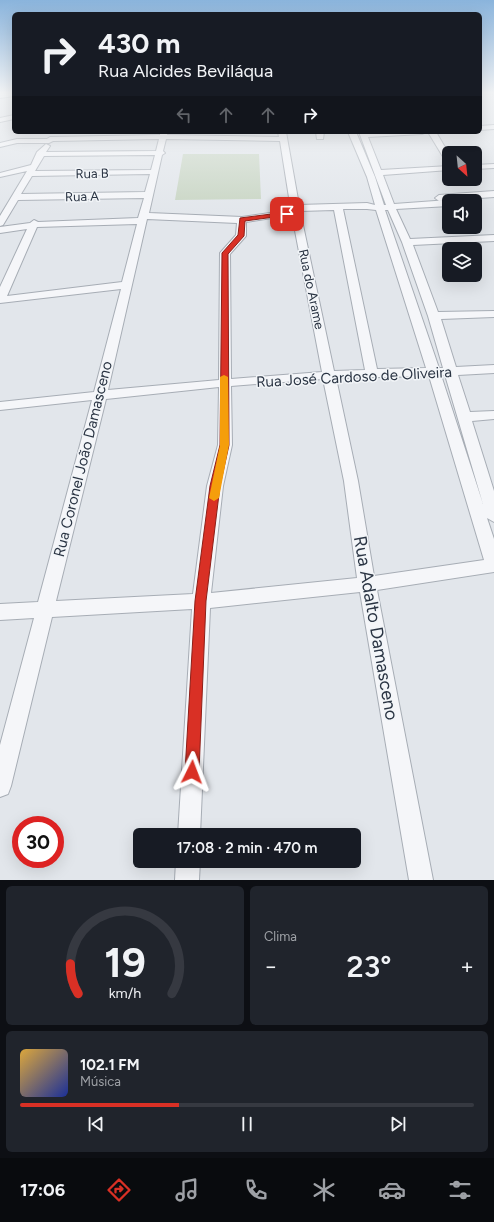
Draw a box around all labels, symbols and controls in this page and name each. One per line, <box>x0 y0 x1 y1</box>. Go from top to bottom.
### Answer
text: 430 m <box>98 26 181 60</box>
icon: right <box>32 28 84 80</box>
text: Rua Alcides Beviláqua <box>98 60 273 82</box>
icon: left <box>173 104 195 126</box>
icon: ahead <box>215 104 237 126</box>
icon: ahead <box>257 104 279 126</box>
icon: right <box>299 104 321 126</box>
north arrow <box>442 146 482 186</box>
map controls <box>442 146 482 282</box>
street label: Rua B <box>75 166 109 181</box>
street label: Rua A <box>65 189 99 204</box>
button: sound <box>442 194 482 234</box>
pin <box>270 197 304 231</box>
icon: arrive <box>276 203 298 225</box>
button: layers <box>442 242 482 282</box>
street label: Rua do Arame <box>296 248 327 331</box>
street label: Rua Coronel João Damasceno <box>50 359 116 559</box>
street label: Rua José Cardoso de Oliveira <box>256 363 452 391</box>
street label: Rua Adalto Damasceno <box>349 534 403 722</box>
position arrow <box>171 751 213 793</box>
speed limit sign: 30 <box>12 816 64 868</box>
text: 17:08 · 2 min · 470 m <box>176 839 318 857</box>
text: Clima <box>264 929 297 944</box>
text: 19 <box>104 936 146 986</box>
text: 23° <box>347 948 391 985</box>
text: − <box>264 953 278 980</box>
text: + <box>460 953 474 980</box>
text: km/h <box>109 983 141 1001</box>
text: 102.1 FM <box>80 1056 140 1074</box>
text: Música <box>80 1074 121 1089</box>
icon: previous <box>85 1113 107 1135</box>
icon: pause <box>236 1113 258 1135</box>
icon: next <box>387 1113 409 1135</box>
icon: directions <box>105 1176 133 1204</box>
icon: music <box>173 1176 201 1204</box>
icon: phone <box>242 1176 270 1204</box>
icon: climate <box>310 1176 338 1204</box>
icon: car <box>378 1176 406 1204</box>
icon: filters <box>446 1176 474 1204</box>
text: 17:06 <box>20 1179 65 1201</box>

